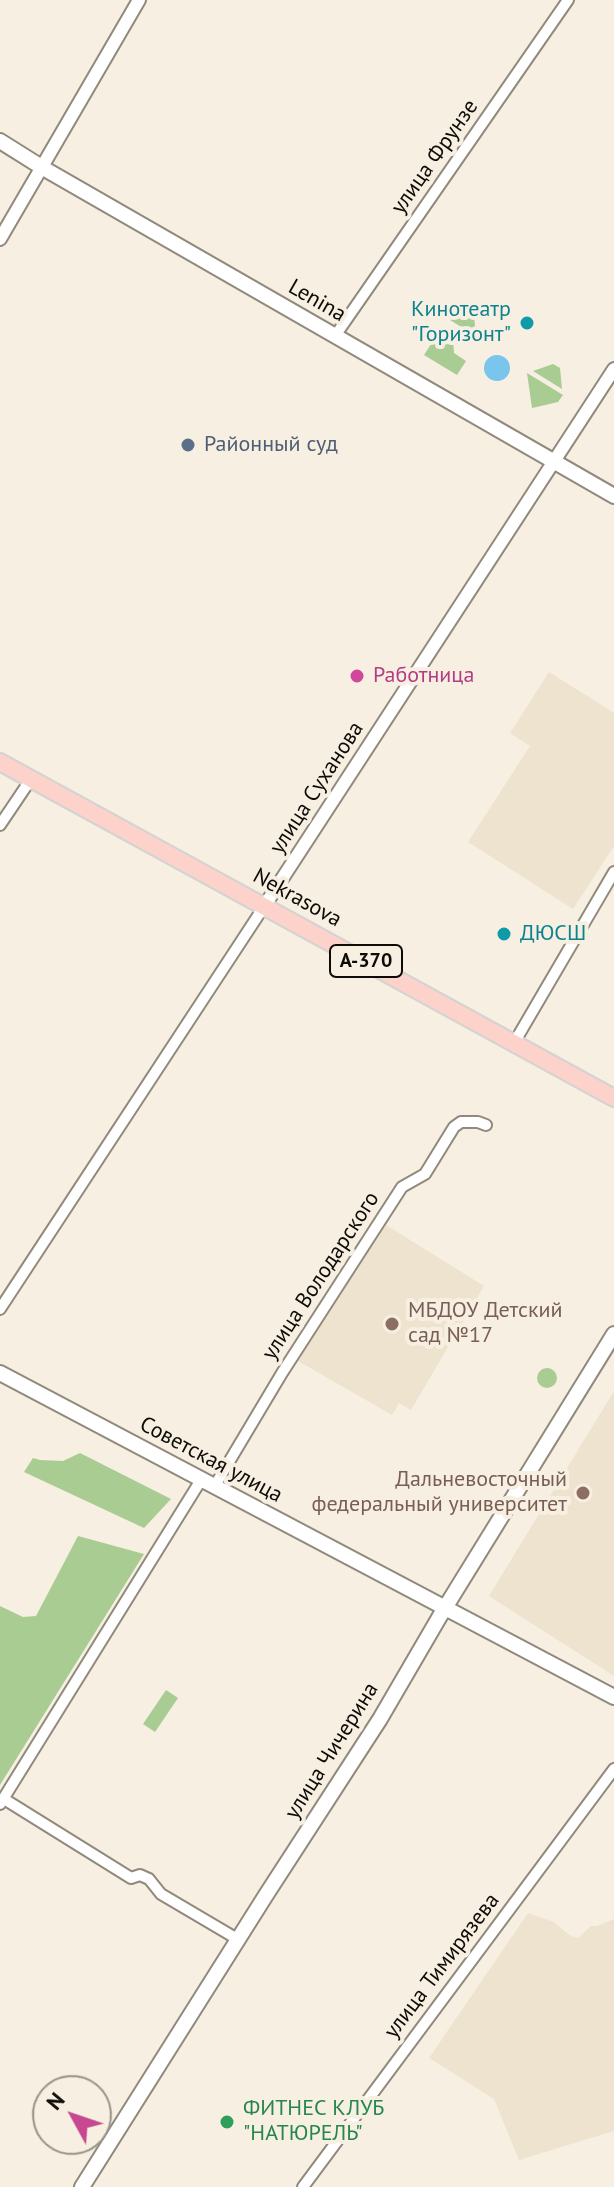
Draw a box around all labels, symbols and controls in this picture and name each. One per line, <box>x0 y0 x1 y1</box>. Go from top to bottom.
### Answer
street label: улица Фрунзе <box>386 95 484 219</box>
street label: Lenina <box>283 274 351 328</box>
place label: Кинотеатр "Горизонт" <box>411 297 511 348</box>
marker: Кинотеатр "Горизонт" <box>518 314 536 332</box>
place label: Районный суд <box>204 432 338 458</box>
marker: Районный суд <box>179 436 197 454</box>
place label: Работница <box>373 663 474 689</box>
marker: Работница <box>348 667 366 685</box>
street label: улица Суханова <box>264 717 370 859</box>
street label: Nekrasova <box>248 863 346 933</box>
place label: ДЮСШ <box>520 921 586 947</box>
marker: ДЮСШ <box>495 925 513 943</box>
road number: А-370 <box>330 945 402 977</box>
street label: улица Володарского <box>257 1187 385 1365</box>
place label: МБДОУ Детский сад №17 <box>408 1298 562 1350</box>
marker: МБДОУ Детский сад №17 <box>383 1315 401 1333</box>
street label: Советская улица <box>135 1411 287 1509</box>
place label: Дальневосточный федеральный университет <box>311 1467 567 1518</box>
marker: Дальневосточный федеральный университет <box>574 1484 592 1502</box>
street label: улица Чичерина <box>280 1678 384 1824</box>
street label: улица Тимирязева <box>379 1888 505 2044</box>
north arrow <box>32 2075 112 2155</box>
text: N <box>40 2086 71 2115</box>
place label: ФИТНЕС КЛУБ "НАТЮРЕЛЬ" <box>243 2096 384 2148</box>
marker: ФИТНЕС КЛУБ "НАТЮРЕЛЬ" <box>218 2113 236 2131</box>

